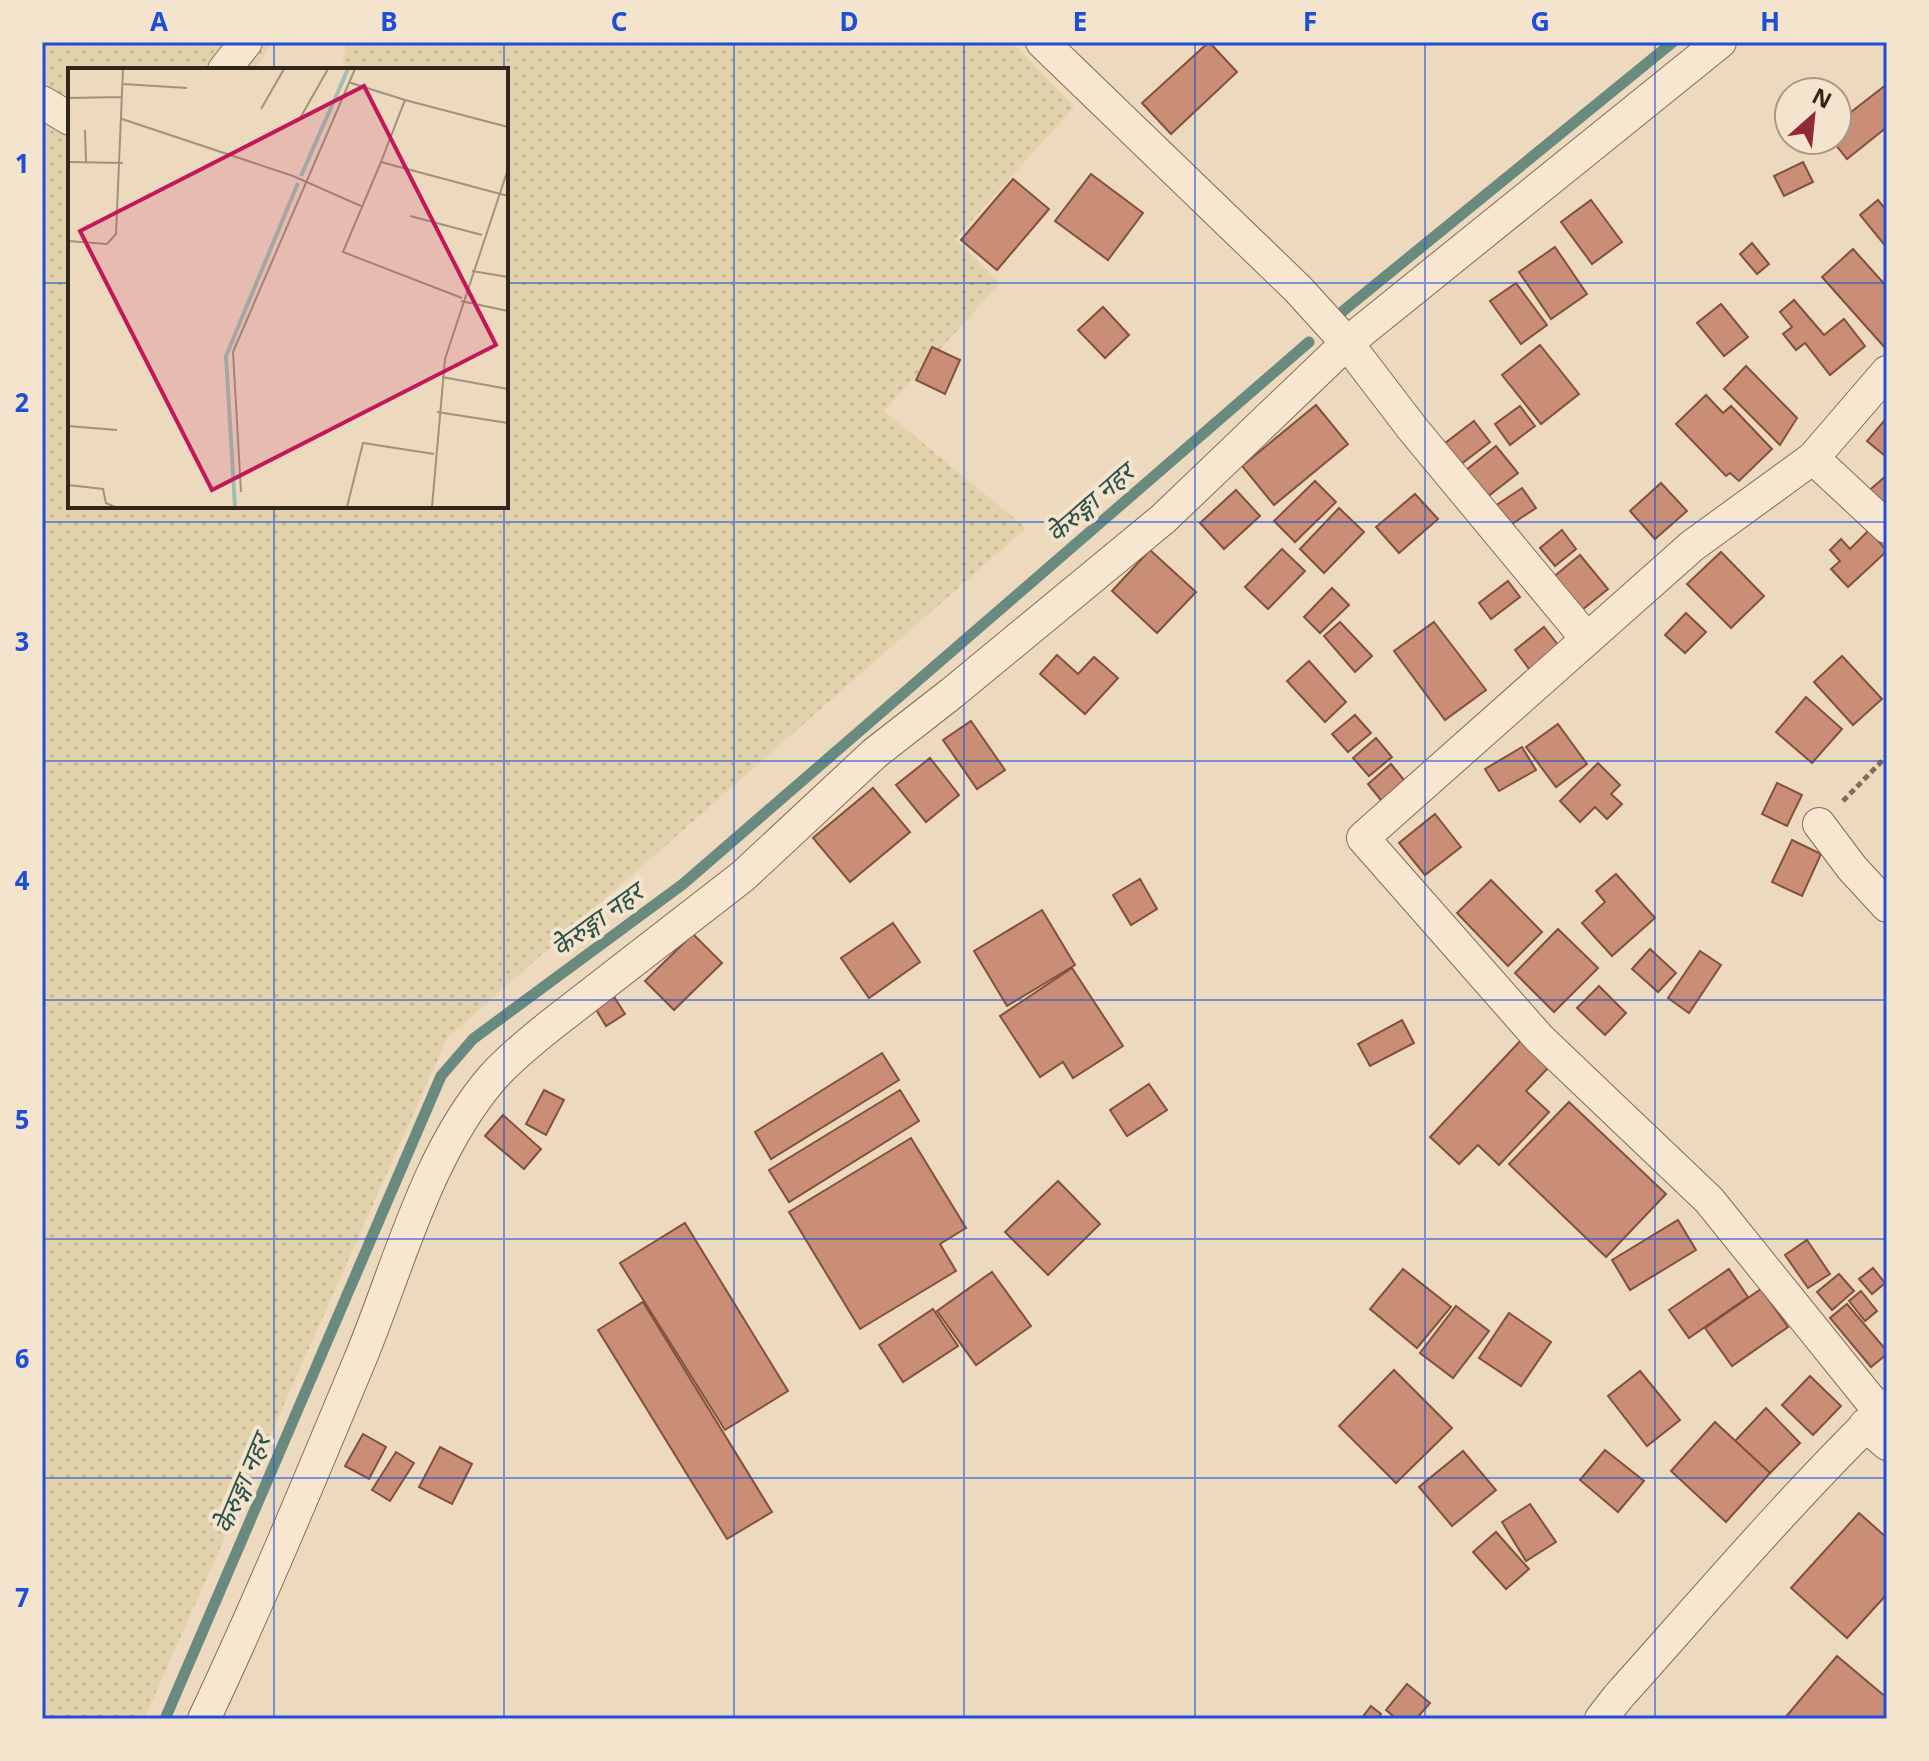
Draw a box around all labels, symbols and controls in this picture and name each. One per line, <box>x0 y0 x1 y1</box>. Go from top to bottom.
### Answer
text: A <box>150 8 168 42</box>
text: B <box>380 8 398 42</box>
text: C <box>611 8 627 42</box>
text: D <box>839 8 859 42</box>
text: E <box>1073 8 1087 42</box>
text: F <box>1303 8 1317 42</box>
text: G <box>1530 8 1550 42</box>
text: H <box>1760 8 1780 42</box>
inset map <box>68 68 508 508</box>
north arrow <box>1773 76 1853 156</box>
text: N <box>1806 83 1835 117</box>
text: 1 <box>15 150 29 184</box>
text: 2 <box>15 389 29 423</box>
water label: केेरुङ्गा नहर <box>1041 454 1147 552</box>
text: 3 <box>15 628 29 662</box>
text: 4 <box>15 867 30 901</box>
water label: केेरुङ्गा नहर <box>546 874 655 967</box>
text: 5 <box>15 1106 29 1140</box>
text: 6 <box>15 1345 29 1379</box>
water label: केेरुङ्गा नहर <box>208 1425 283 1540</box>
text: 7 <box>15 1584 29 1618</box>

